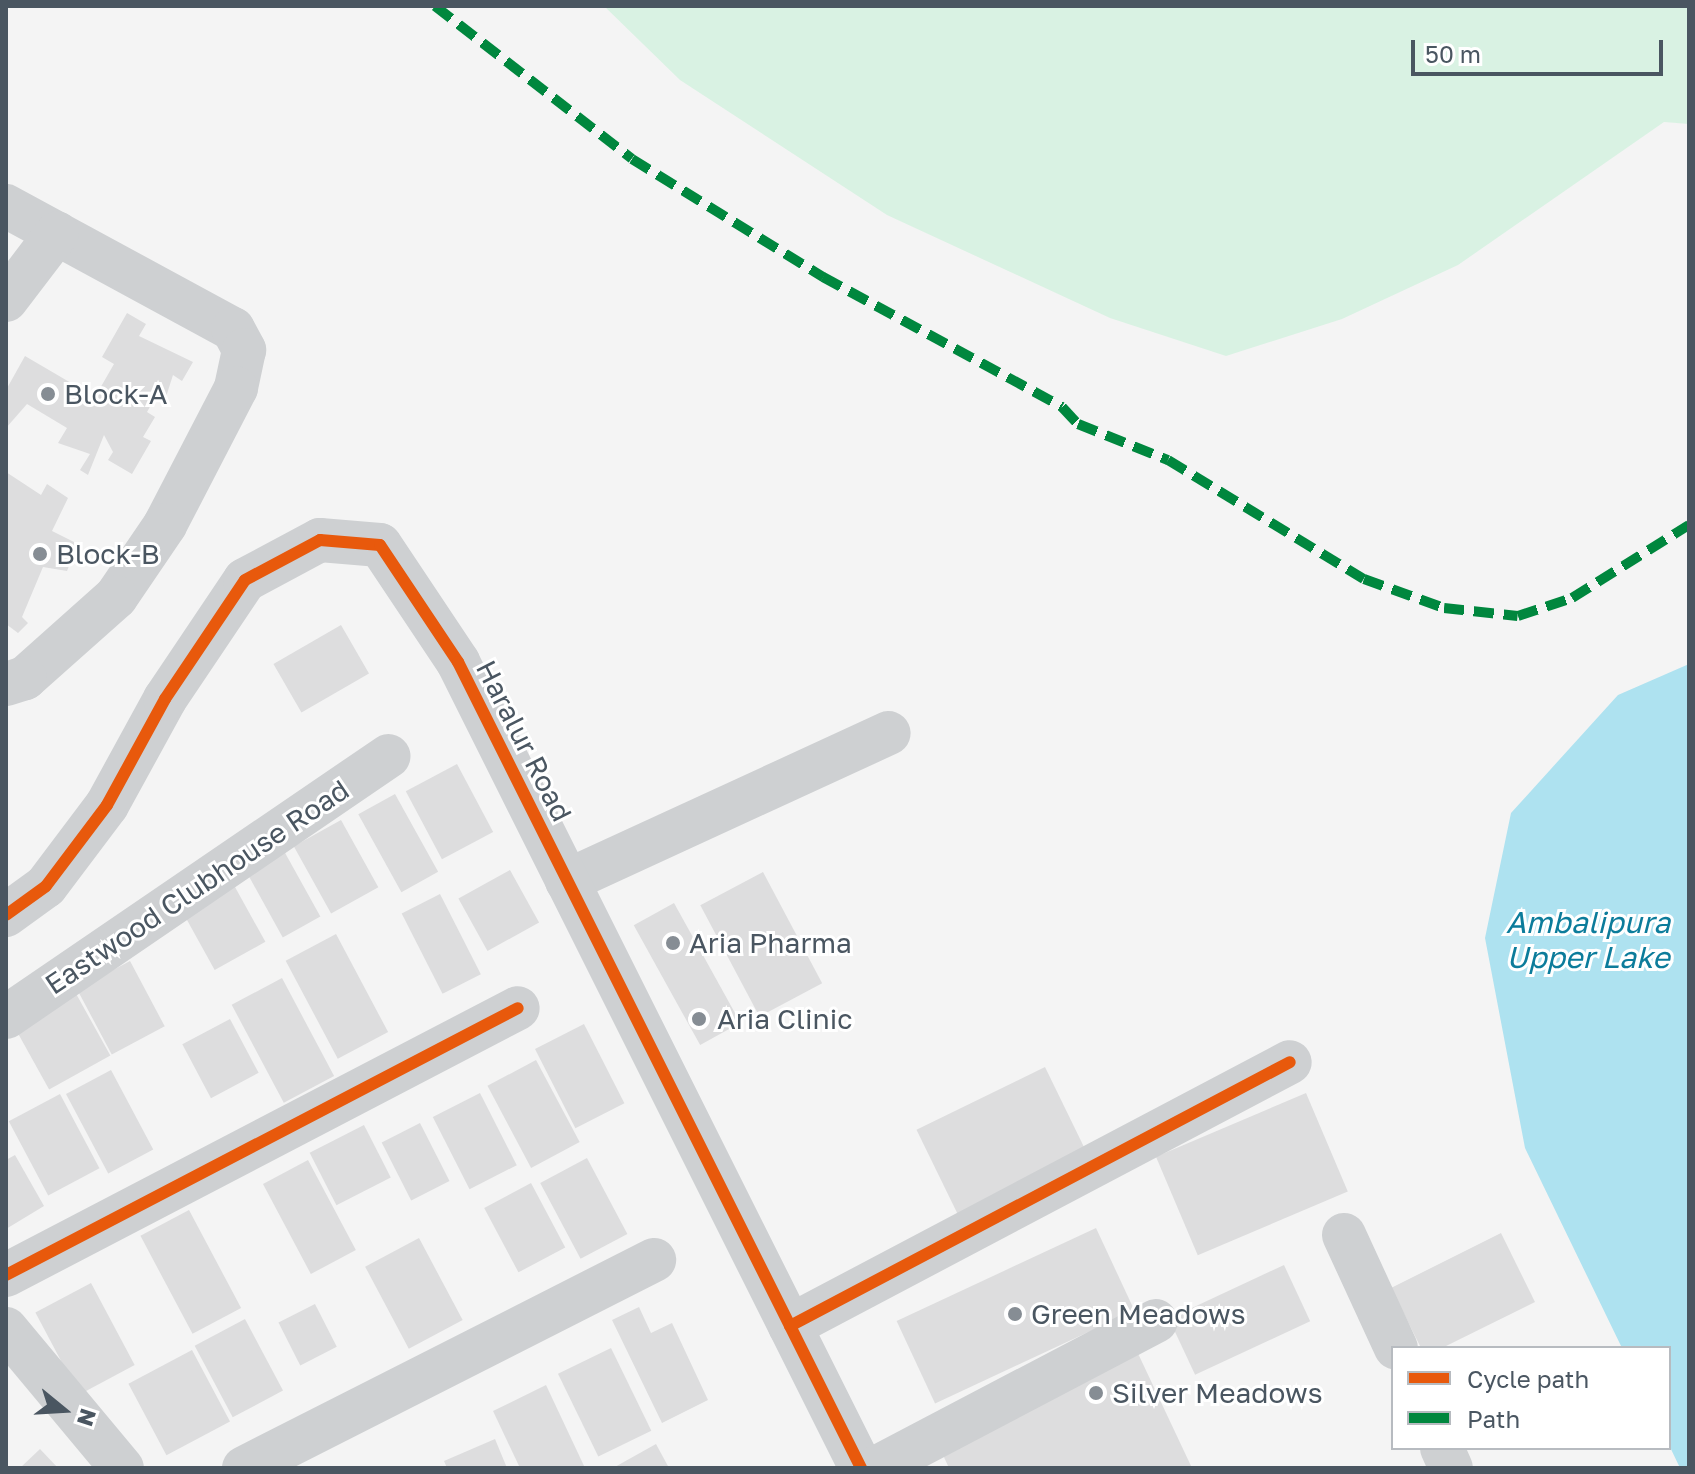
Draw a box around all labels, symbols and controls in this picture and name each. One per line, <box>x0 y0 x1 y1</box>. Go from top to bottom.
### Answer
scale bar <box>1415 24 1667 74</box>
text: 50 m <box>1425 39 1481 68</box>
place label: Block-A <box>64 377 168 411</box>
marker: Block-A <box>39 385 57 403</box>
place label: Block-B <box>56 537 160 571</box>
marker: Block-B <box>31 545 49 563</box>
street label: Haralur Road <box>469 655 579 827</box>
street label: Eastwood Clubhouse Road <box>39 773 355 1001</box>
water label: Ambalipura Upper Lake <box>1506 904 1670 974</box>
place label: Aria Pharma <box>689 926 852 960</box>
marker: Aria Pharma <box>664 934 682 952</box>
place label: Aria Clinic <box>717 1002 852 1036</box>
marker: Aria Clinic <box>688 1008 710 1030</box>
place label: Green Meadows <box>1031 1297 1245 1331</box>
marker: Green Meadows <box>1006 1305 1024 1323</box>
legend <box>1391 1346 1671 1450</box>
text: Cycle path <box>1467 1364 1589 1393</box>
north arrow <box>24 1370 104 1450</box>
place label: Silver Meadows <box>1112 1376 1323 1410</box>
marker: Silver Meadows <box>1087 1384 1105 1402</box>
text: Path <box>1467 1404 1520 1433</box>
text: N <box>72 1405 103 1430</box>

